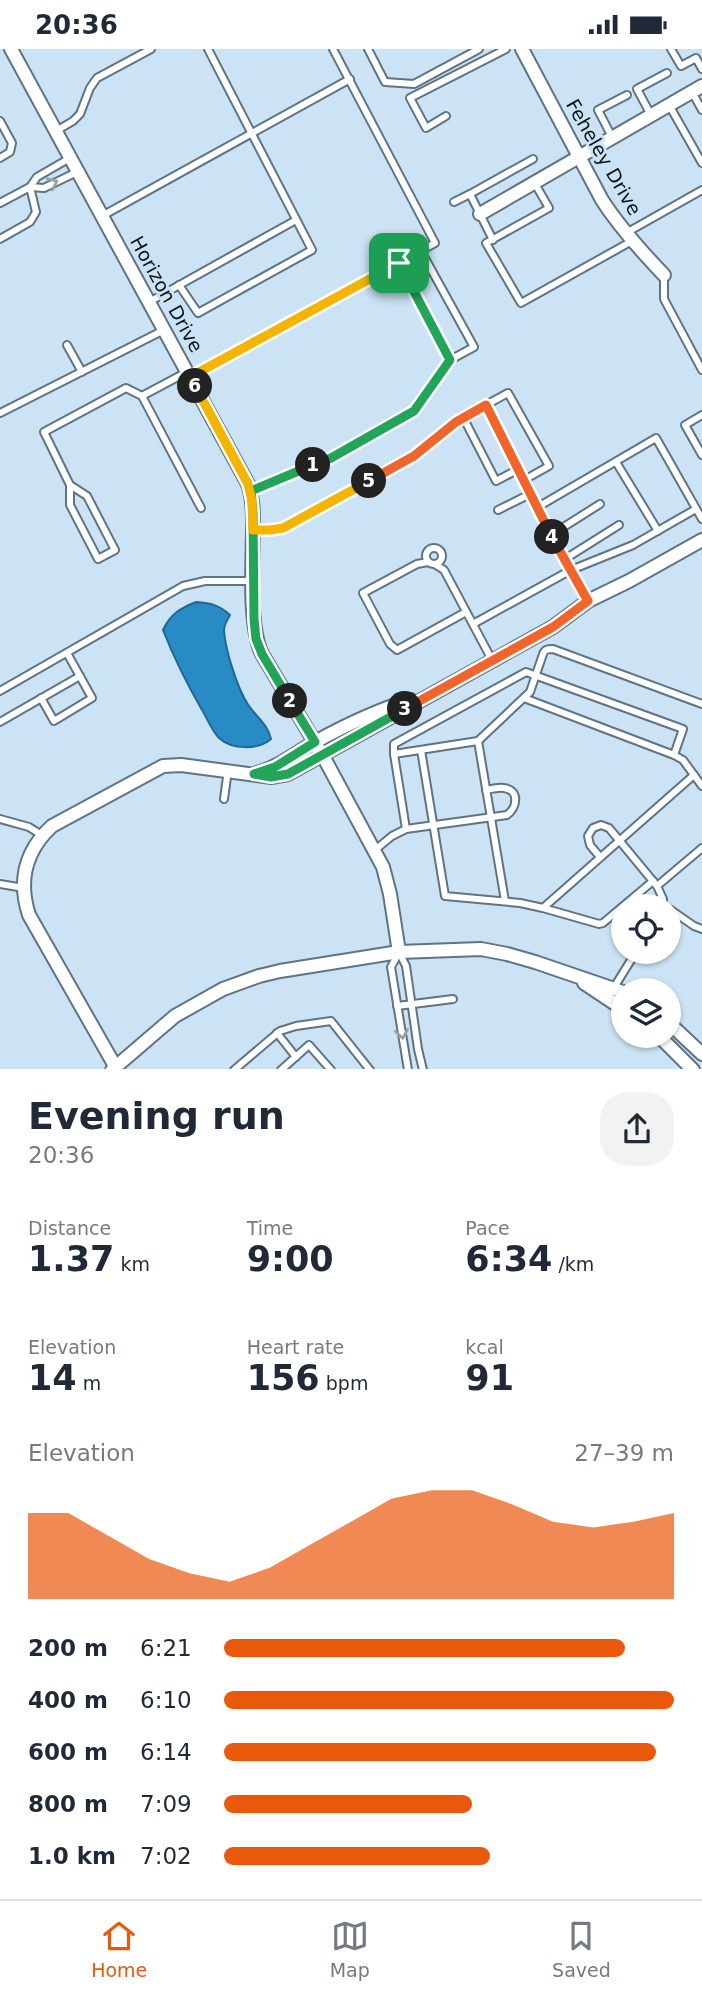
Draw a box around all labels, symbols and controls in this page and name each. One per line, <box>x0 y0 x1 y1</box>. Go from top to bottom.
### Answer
text: 20:36 <box>35 10 118 40</box>
street label: Feheley Drive <box>562 95 646 219</box>
one-way arrow <box>46 177 58 191</box>
street label: Horizon Drive <box>126 232 208 356</box>
pin <box>369 233 429 293</box>
icon: arrive <box>380 244 418 282</box>
pin: 6 <box>178 369 212 403</box>
text: 6 <box>188 374 201 396</box>
pin: 1 <box>296 447 330 483</box>
text: 1 <box>306 453 319 475</box>
pin: 5 <box>352 463 386 499</box>
text: 5 <box>362 469 375 491</box>
pin: 4 <box>534 519 570 554</box>
text: 4 <box>545 525 558 547</box>
pin: 2 <box>272 683 308 719</box>
text: 2 <box>283 689 296 711</box>
pin: 3 <box>388 691 422 727</box>
text: 3 <box>398 697 411 719</box>
map controls <box>611 894 681 1048</box>
button: locate <box>611 894 681 964</box>
button: layers <box>611 978 681 1048</box>
one-way arrow <box>394 1028 409 1040</box>
button: share <box>600 1092 674 1166</box>
text: Evening run <box>28 1094 285 1138</box>
text: 20:36 <box>28 1142 94 1168</box>
text: Distance <box>28 1217 111 1239</box>
text: Time <box>247 1217 293 1239</box>
text: Pace <box>465 1217 510 1239</box>
text: 1.37 <box>28 1239 114 1279</box>
text: 9:00 <box>247 1239 334 1279</box>
text: 6:34 <box>465 1239 552 1279</box>
text: km <box>114 1253 150 1275</box>
text: /km <box>552 1253 594 1275</box>
text: Elevation <box>28 1336 116 1358</box>
text: Heart rate <box>247 1336 344 1358</box>
text: kcal <box>465 1336 504 1358</box>
text: 14 <box>28 1358 77 1398</box>
text: 156 <box>247 1358 320 1398</box>
text: 91 <box>465 1358 514 1398</box>
text: m <box>77 1372 101 1394</box>
text: bpm <box>320 1372 368 1394</box>
text: Elevation <box>28 1440 135 1466</box>
text: 27–39 m <box>574 1440 674 1466</box>
text: 200 m <box>28 1635 108 1661</box>
text: 6:21 <box>140 1635 192 1661</box>
text: 400 m <box>28 1687 108 1713</box>
text: 6:10 <box>140 1687 192 1713</box>
text: 600 m <box>28 1739 108 1765</box>
text: 6:14 <box>140 1739 192 1765</box>
text: 800 m <box>28 1791 108 1817</box>
text: 7:09 <box>140 1791 192 1817</box>
text: 1.0 km <box>28 1843 116 1869</box>
text: 7:02 <box>140 1843 192 1869</box>
tab: Home <box>91 1917 147 1981</box>
tab: Map <box>330 1917 370 1981</box>
tab: Saved <box>552 1917 611 1981</box>

